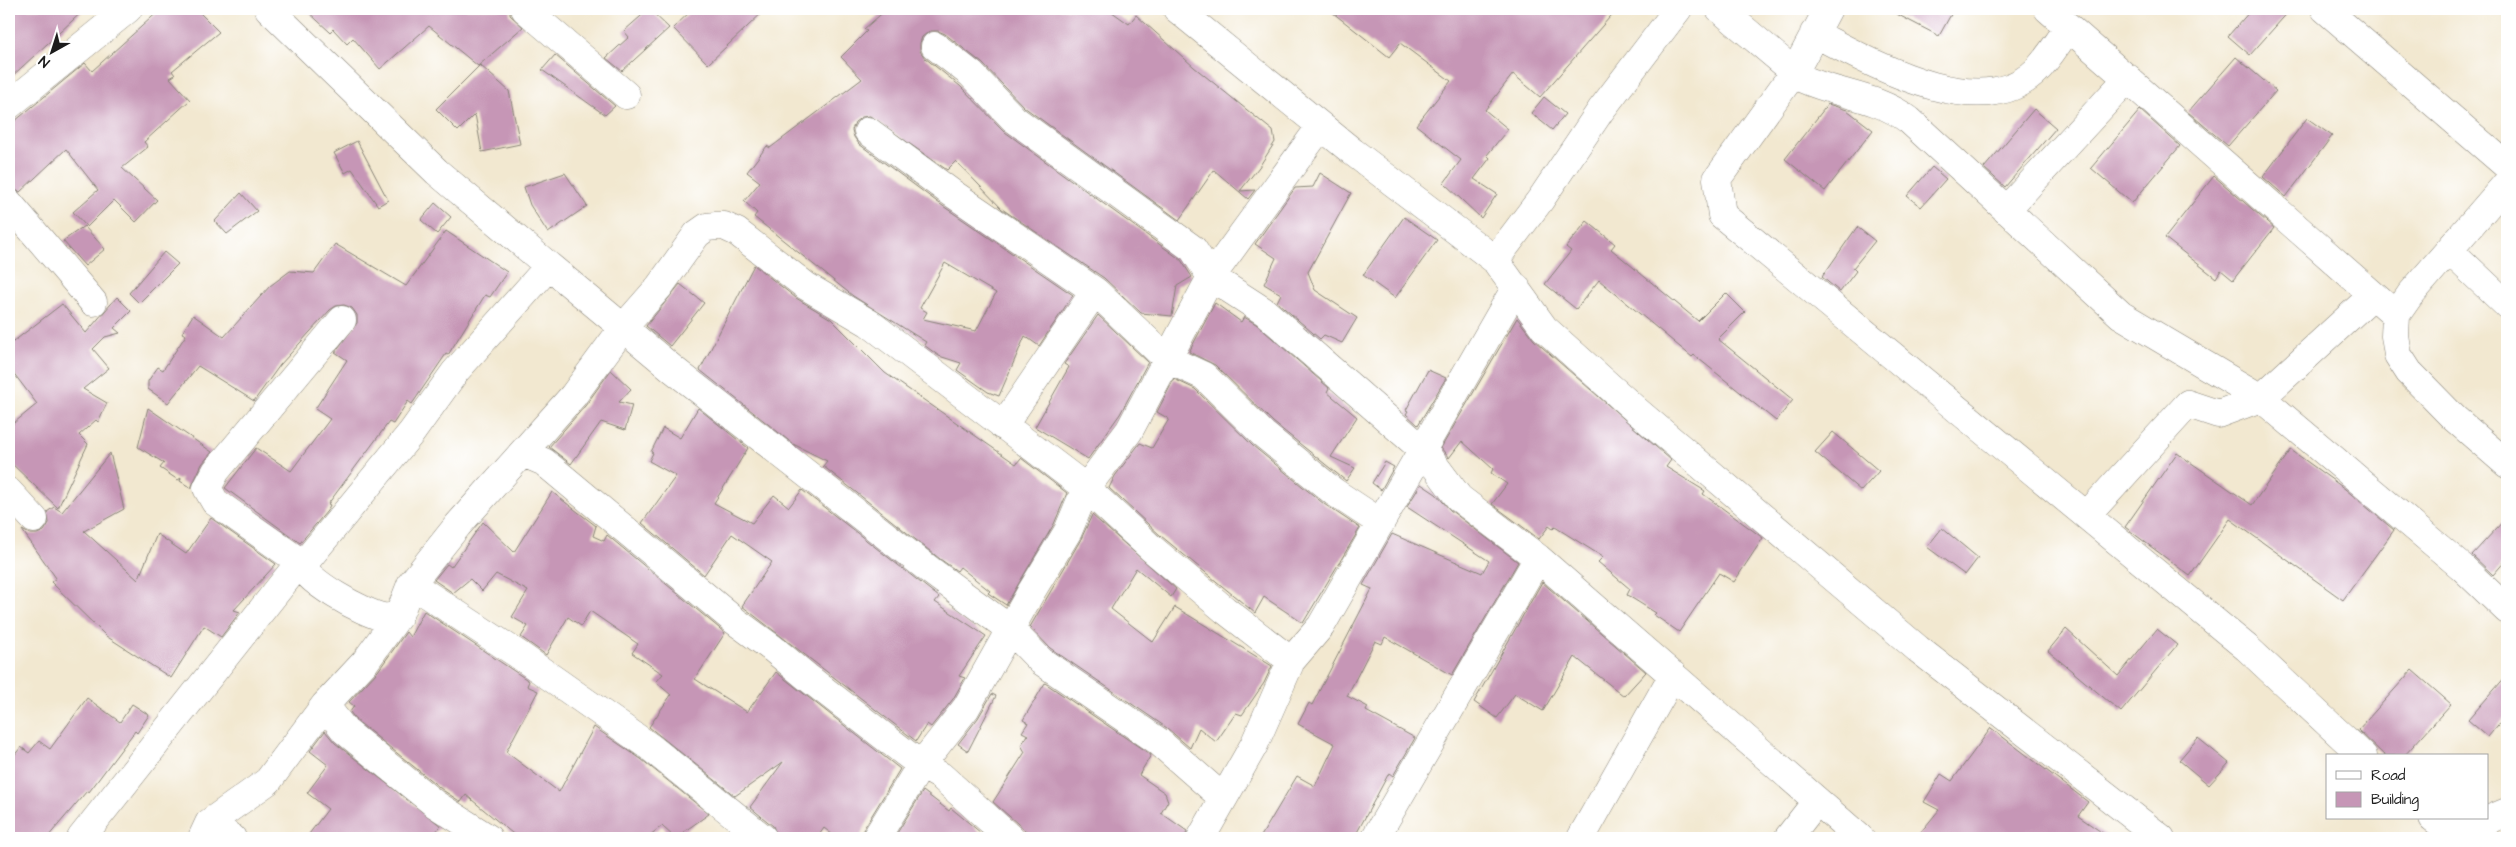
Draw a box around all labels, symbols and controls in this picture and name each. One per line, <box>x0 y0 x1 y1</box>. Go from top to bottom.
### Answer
north arrow <box>28 28 78 78</box>
text: N <box>35 51 54 72</box>
legend <box>2326 754 2488 820</box>
text: Road <box>2371 765 2406 786</box>
text: Building <box>2371 789 2419 811</box>

